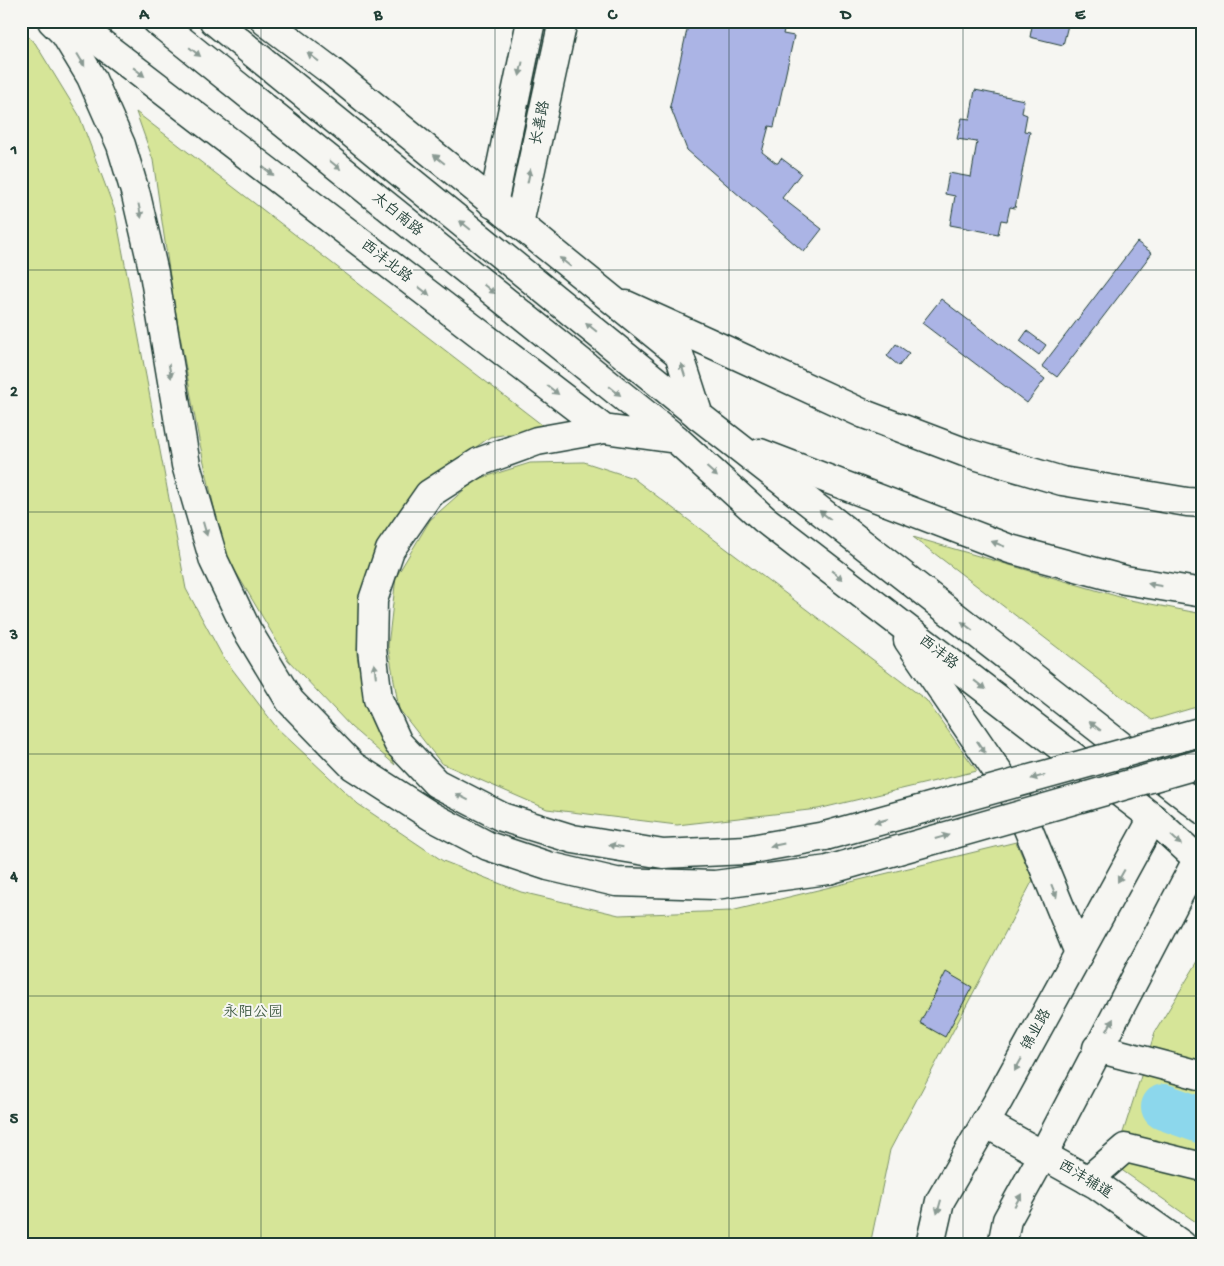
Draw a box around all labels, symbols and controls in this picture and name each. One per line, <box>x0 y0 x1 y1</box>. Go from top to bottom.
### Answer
text: A <box>138 7 150 26</box>
text: B <box>373 7 383 26</box>
text: C <box>607 7 618 26</box>
text: D <box>839 7 852 26</box>
text: E <box>1075 7 1086 26</box>
one-way arrow <box>188 46 201 57</box>
one-way arrow <box>306 52 320 62</box>
one-way arrow <box>76 54 85 67</box>
one-way arrow <box>517 61 525 77</box>
one-way arrow <box>132 67 145 78</box>
street label: 长善路 <box>528 99 554 147</box>
text: 1 <box>10 142 17 161</box>
one-way arrow <box>433 154 446 165</box>
one-way arrow <box>328 159 341 170</box>
one-way arrow <box>261 166 274 177</box>
one-way arrow <box>525 169 533 184</box>
street label: 太白南路 <box>368 188 427 241</box>
one-way arrow <box>136 204 144 219</box>
one-way arrow <box>459 219 472 230</box>
street label: 西沣北路 <box>357 236 415 288</box>
one-way arrow <box>559 256 572 267</box>
one-way arrow <box>482 283 495 294</box>
one-way arrow <box>417 286 430 297</box>
one-way arrow <box>585 322 598 333</box>
one-way arrow <box>679 362 687 377</box>
one-way arrow <box>167 363 175 379</box>
text: 2 <box>10 384 18 403</box>
one-way arrow <box>546 385 559 396</box>
one-way arrow <box>609 385 622 396</box>
one-way arrow <box>706 466 719 477</box>
one-way arrow <box>818 510 832 520</box>
one-way arrow <box>201 522 209 537</box>
one-way arrow <box>991 539 1005 547</box>
one-way arrow <box>830 570 843 581</box>
one-way arrow <box>1146 581 1162 589</box>
one-way arrow <box>961 620 974 631</box>
text: 3 <box>9 627 18 646</box>
street label: 西沣路 <box>915 632 961 674</box>
one-way arrow <box>370 662 378 678</box>
one-way arrow <box>973 680 987 690</box>
one-way arrow <box>1089 720 1102 731</box>
one-way arrow <box>976 740 986 754</box>
one-way arrow <box>1030 774 1045 782</box>
one-way arrow <box>455 793 469 801</box>
one-way arrow <box>874 817 889 825</box>
one-way arrow <box>935 833 950 841</box>
one-way arrow <box>1169 834 1181 846</box>
one-way arrow <box>608 841 624 849</box>
one-way arrow <box>769 841 785 849</box>
text: 4 <box>9 869 18 888</box>
one-way arrow <box>1117 869 1125 884</box>
one-way arrow <box>1051 884 1058 899</box>
park label: 永阳公园 <box>223 1004 283 1022</box>
street label: 锦业路 <box>1018 1006 1056 1054</box>
one-way arrow <box>1106 1017 1114 1032</box>
one-way arrow <box>1014 1058 1022 1072</box>
text: 5 <box>10 1111 19 1130</box>
street label: 西沣辅道 <box>1055 1157 1115 1203</box>
one-way arrow <box>1014 1193 1023 1206</box>
one-way arrow <box>935 1200 943 1215</box>

